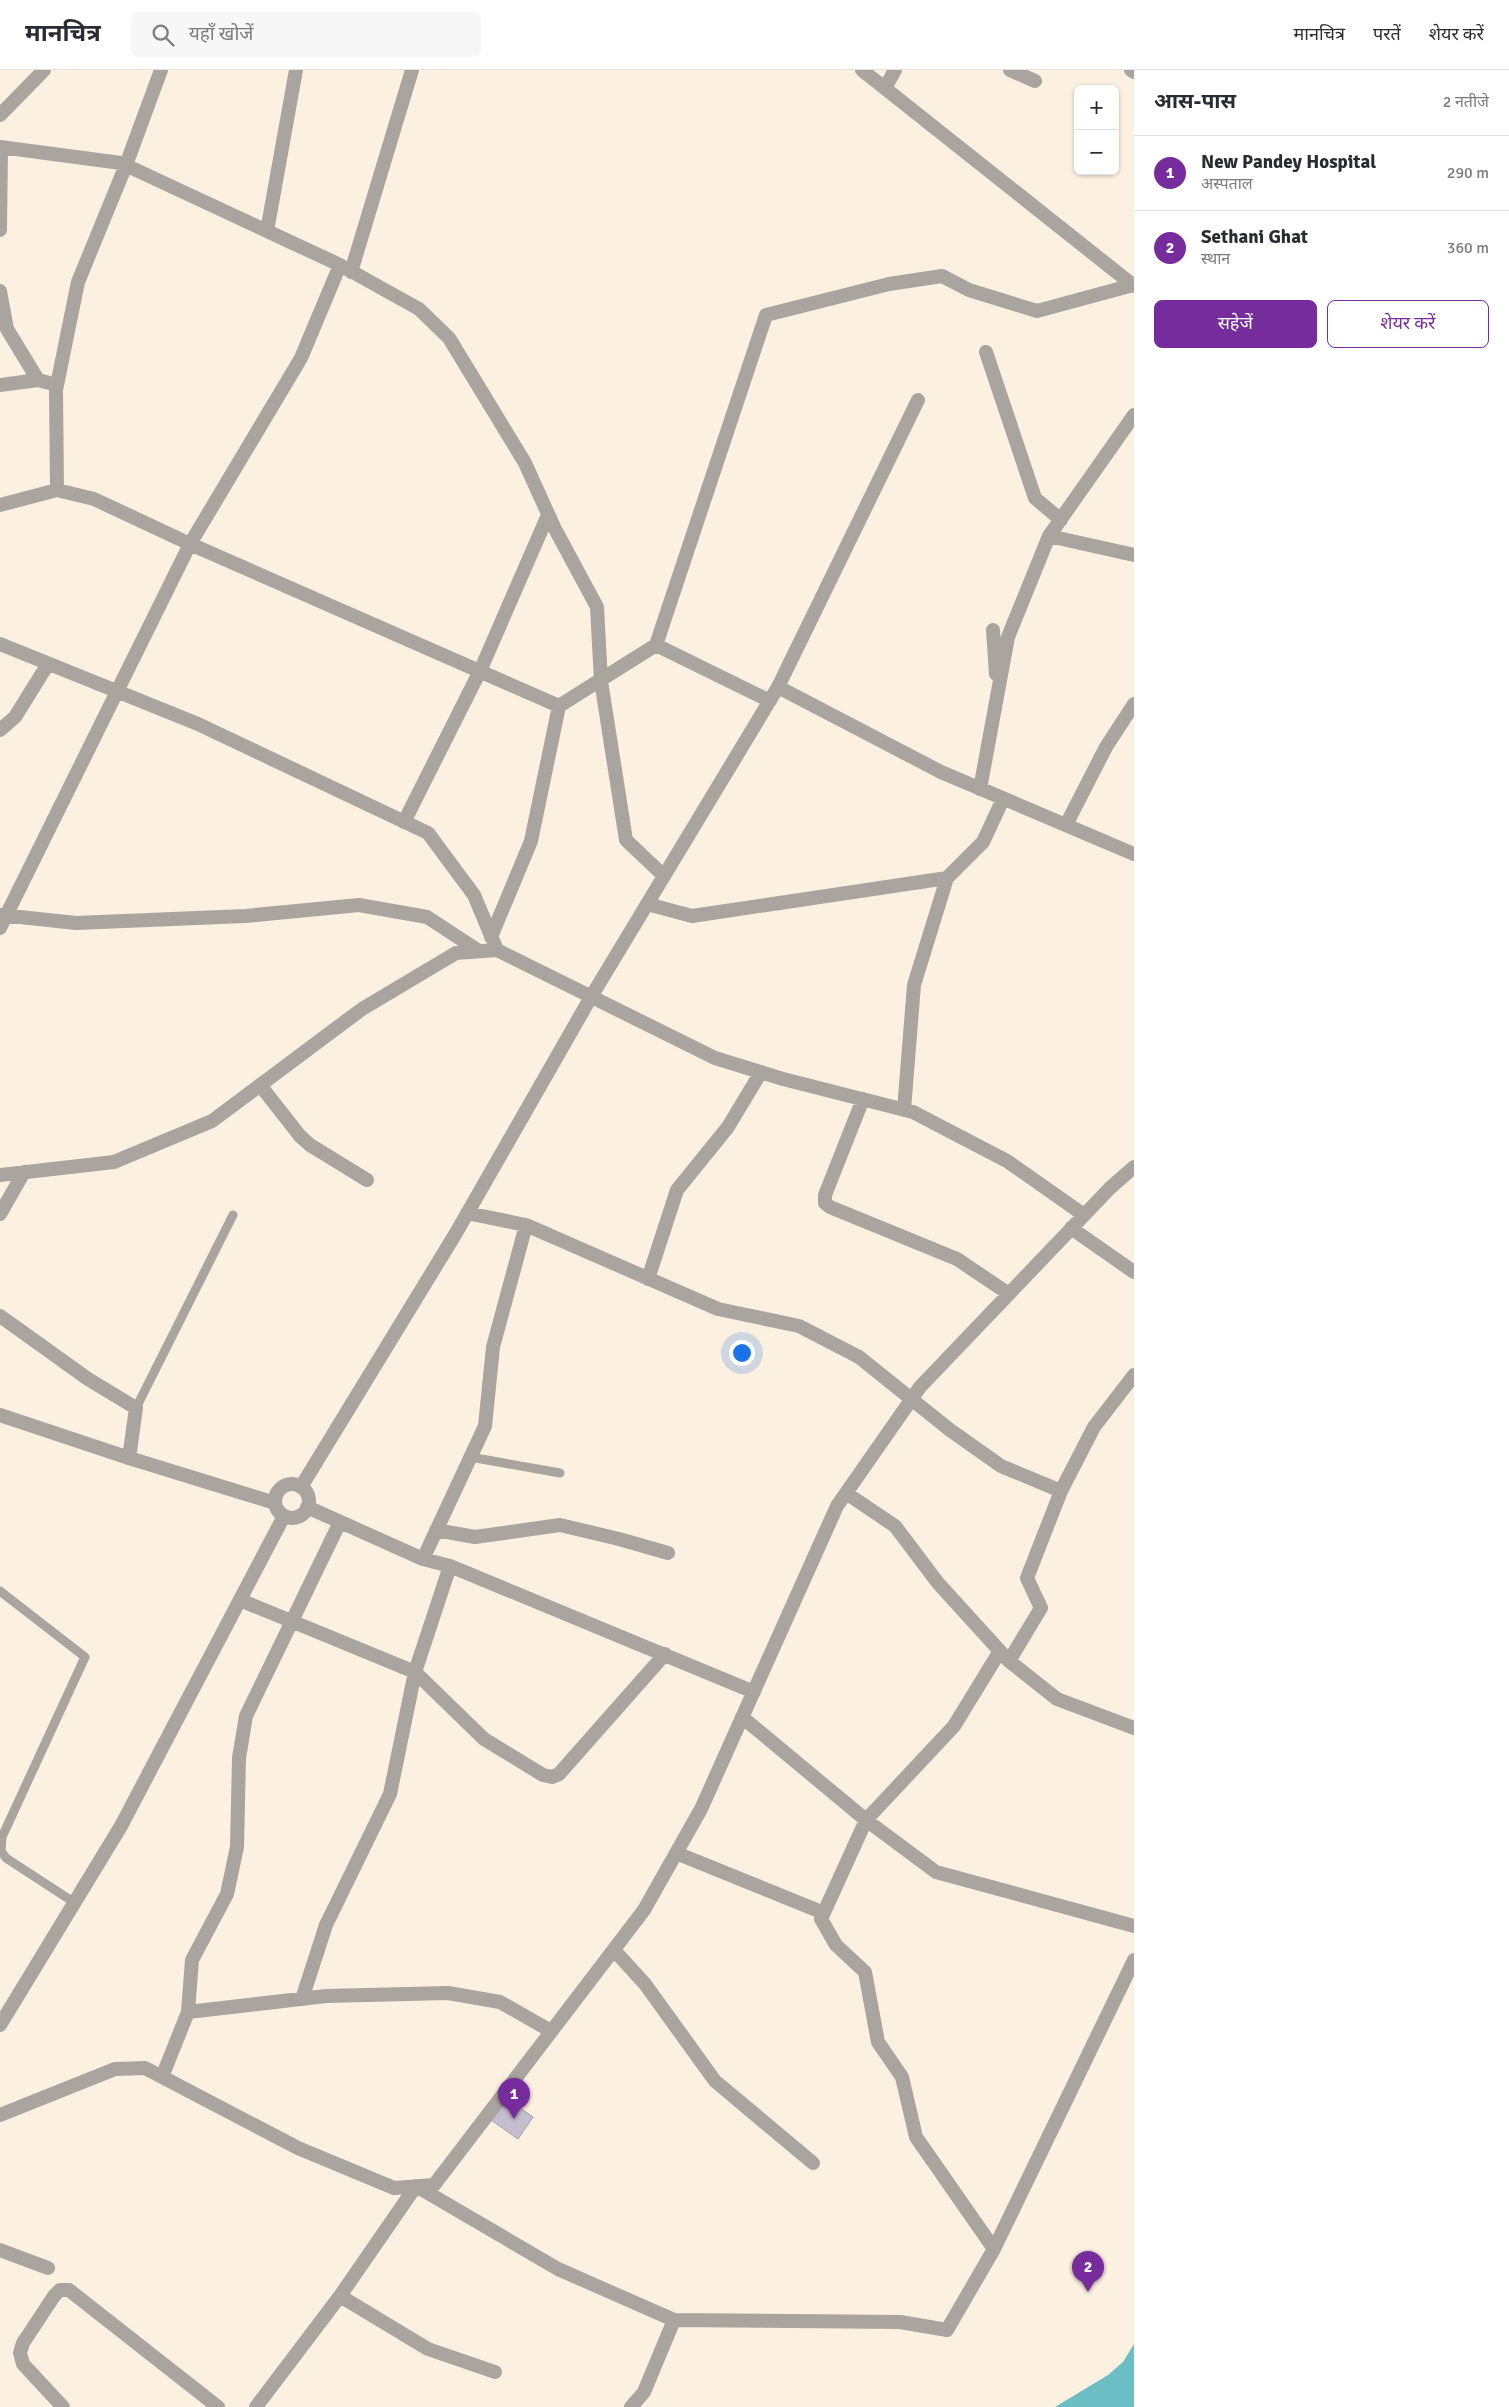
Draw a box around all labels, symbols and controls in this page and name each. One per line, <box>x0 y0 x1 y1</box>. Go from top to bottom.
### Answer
search box <box>131 12 481 57</box>
text: मानचित्र <box>25 18 101 48</box>
icon: search <box>149 21 177 49</box>
text: यहाँ खोजें <box>189 22 253 46</box>
text: मानचित्र <box>1293 23 1345 45</box>
text: परतें <box>1373 23 1401 45</box>
text: शेयर करें <box>1429 23 1484 45</box>
map controls <box>1074 85 1119 175</box>
button: + <box>1074 85 1119 130</box>
text: आस-पास <box>1154 88 1236 114</box>
text: 2 नतीजे <box>1443 92 1489 112</box>
button: − <box>1074 130 1119 175</box>
text: New Pandey Hospital <box>1201 150 1376 174</box>
text: 1 <box>1166 163 1174 183</box>
text: 290 m <box>1447 163 1489 183</box>
text: अस्पताल <box>1201 174 1253 194</box>
text: Sethani Ghat <box>1201 225 1308 249</box>
text: 2 <box>1166 238 1174 258</box>
text: 360 m <box>1447 238 1489 258</box>
text: स्थान <box>1201 249 1230 269</box>
button: सहेजें <box>1154 300 1317 348</box>
button: शेयर करें <box>1327 300 1489 348</box>
your location <box>729 1340 755 1366</box>
pin: 1 <box>498 2078 530 2119</box>
pin: 2 <box>1072 2251 1104 2292</box>

